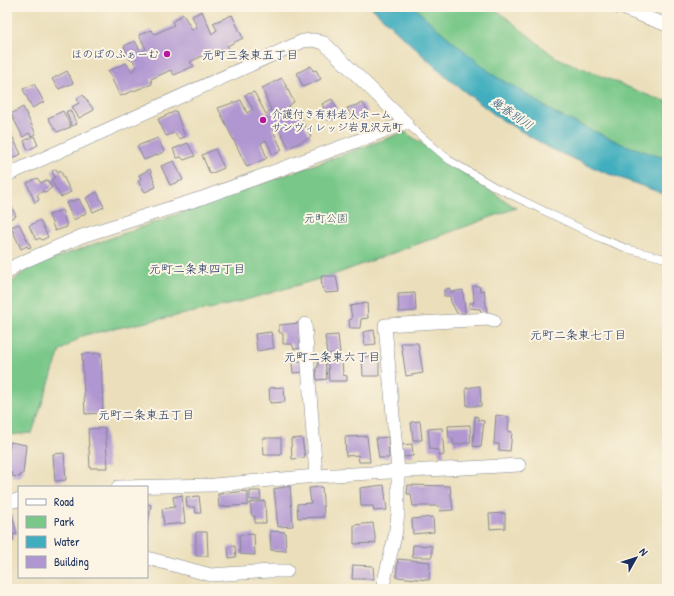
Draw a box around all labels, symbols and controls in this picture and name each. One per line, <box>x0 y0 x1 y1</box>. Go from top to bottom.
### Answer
district label: 元町三条東五丁目 <box>202 46 298 63</box>
place label: ほのぼのふぁーむ <box>71 47 159 61</box>
marker: ほのぼのふぁーむ <box>162 49 172 59</box>
water label: 幾春別川 <box>487 93 537 133</box>
place label: 介護付き有料老人ホーム サンヴィレッジ岩見沢元町 <box>271 107 403 134</box>
marker: 介護付き有料老人ホーム サンヴィレッジ岩見沢元町 <box>258 115 268 125</box>
park label: 元町公園 <box>304 211 348 225</box>
district label: 元町二条東四丁目 <box>149 260 245 277</box>
district label: 元町二条東七丁目 <box>530 326 626 343</box>
district label: 元町二条東六丁目 <box>284 348 380 365</box>
district label: 元町二条東五丁目 <box>98 406 194 423</box>
legend <box>18 486 148 578</box>
text: Road <box>54 493 74 510</box>
text: Park <box>54 513 74 530</box>
text: Water <box>54 533 80 550</box>
north arrow <box>616 538 656 578</box>
text: N <box>636 545 651 558</box>
text: Building <box>54 553 89 570</box>

